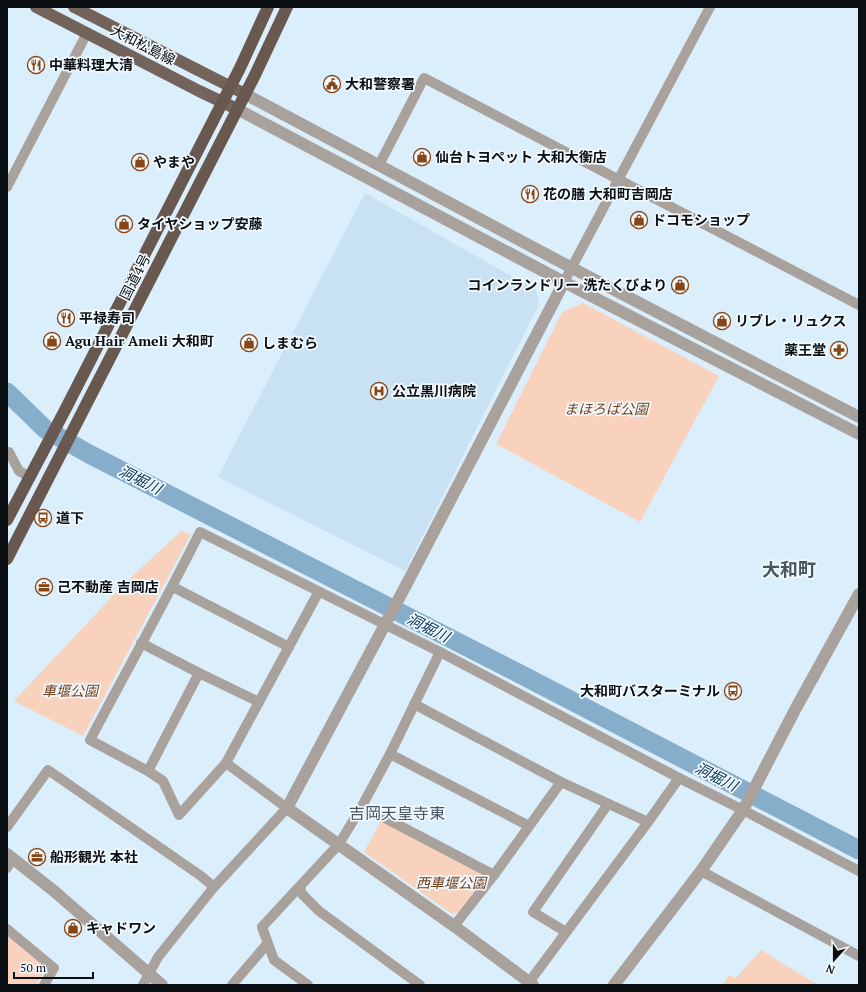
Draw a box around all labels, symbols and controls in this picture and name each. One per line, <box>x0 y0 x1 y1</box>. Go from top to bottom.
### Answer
street label: 大和松島線 <box>108 20 179 69</box>
restaurant icon: 中華料理大清 <box>26 55 46 75</box>
place label: 中華料理大清 <box>49 55 133 74</box>
public building icon: 大和警察署 <box>322 74 342 94</box>
place label: 大和警察署 <box>345 74 415 93</box>
shop icon: 仙台トヨペット 大和大衡店 <box>412 147 432 167</box>
place label: 仙台トヨペット 大和大衡店 <box>435 147 607 166</box>
shop icon: やまや <box>130 152 150 172</box>
place label: やまや <box>153 152 195 171</box>
restaurant icon: 花の膳 大和町吉岡店 <box>520 184 540 204</box>
place label: 花の膳 大和町吉岡店 <box>543 184 673 203</box>
shop icon: ドコモショップ <box>629 210 649 230</box>
place label: ドコモショップ <box>652 210 750 229</box>
shop icon: タイヤショップ安藤 <box>114 214 134 234</box>
place label: タイヤショップ安藤 <box>137 214 263 233</box>
street label: 国道4号 <box>115 250 154 303</box>
place label: コインランドリー 洗たくびより <box>468 275 667 294</box>
shop icon: コインランドリー 洗たくびより <box>670 275 690 295</box>
restaurant icon: 平禄寿司 <box>56 308 76 328</box>
place label: 平禄寿司 <box>79 308 135 327</box>
shop icon: リブレ・リュクス <box>712 311 732 331</box>
place label: リブレ・リュクス <box>735 311 847 330</box>
shop icon: Agu Hair Ameli 大和町 <box>42 331 62 351</box>
place label: Agu Hair Ameli 大和町 <box>65 331 214 350</box>
shop icon: しまむら <box>239 333 259 353</box>
place label: しまむら <box>262 333 318 352</box>
place label: 薬王堂 <box>784 340 826 359</box>
pharmacy icon: 薬王堂 <box>829 340 849 360</box>
hospital icon: 公立黒川病院 <box>369 381 389 401</box>
place label: 公立黒川病院 <box>392 381 476 400</box>
park label: まほろば公園 <box>564 399 650 418</box>
water label: 洞堀川 <box>116 460 167 499</box>
bus stop icon: 道下 <box>33 508 53 528</box>
place label: 道下 <box>56 508 84 527</box>
district label: 大和町 <box>762 557 816 581</box>
office icon: 己不動産 吉岡店 <box>34 577 54 597</box>
place label: 己不動産 吉岡店 <box>57 577 159 596</box>
water label: 洞堀川 <box>404 608 455 647</box>
park label: 車堰公園 <box>42 681 100 700</box>
place label: 大和町バスターミナル <box>580 681 720 700</box>
bus stop icon: 大和町バスターミナル <box>723 681 743 701</box>
water label: 洞堀川 <box>692 757 743 796</box>
district label: 吉岡天皇寺東 <box>349 802 445 824</box>
office icon: 船形観光 本社 <box>27 847 47 867</box>
place label: 船形観光 本社 <box>50 847 138 866</box>
park label: 西車堰公園 <box>416 873 488 892</box>
shop icon: キャドワン <box>63 918 83 938</box>
place label: キャドワン <box>86 918 156 937</box>
north arrow <box>814 940 854 980</box>
scale bar <box>14 954 93 980</box>
text: 50 m <box>20 960 47 975</box>
text: N <box>823 961 837 977</box>

